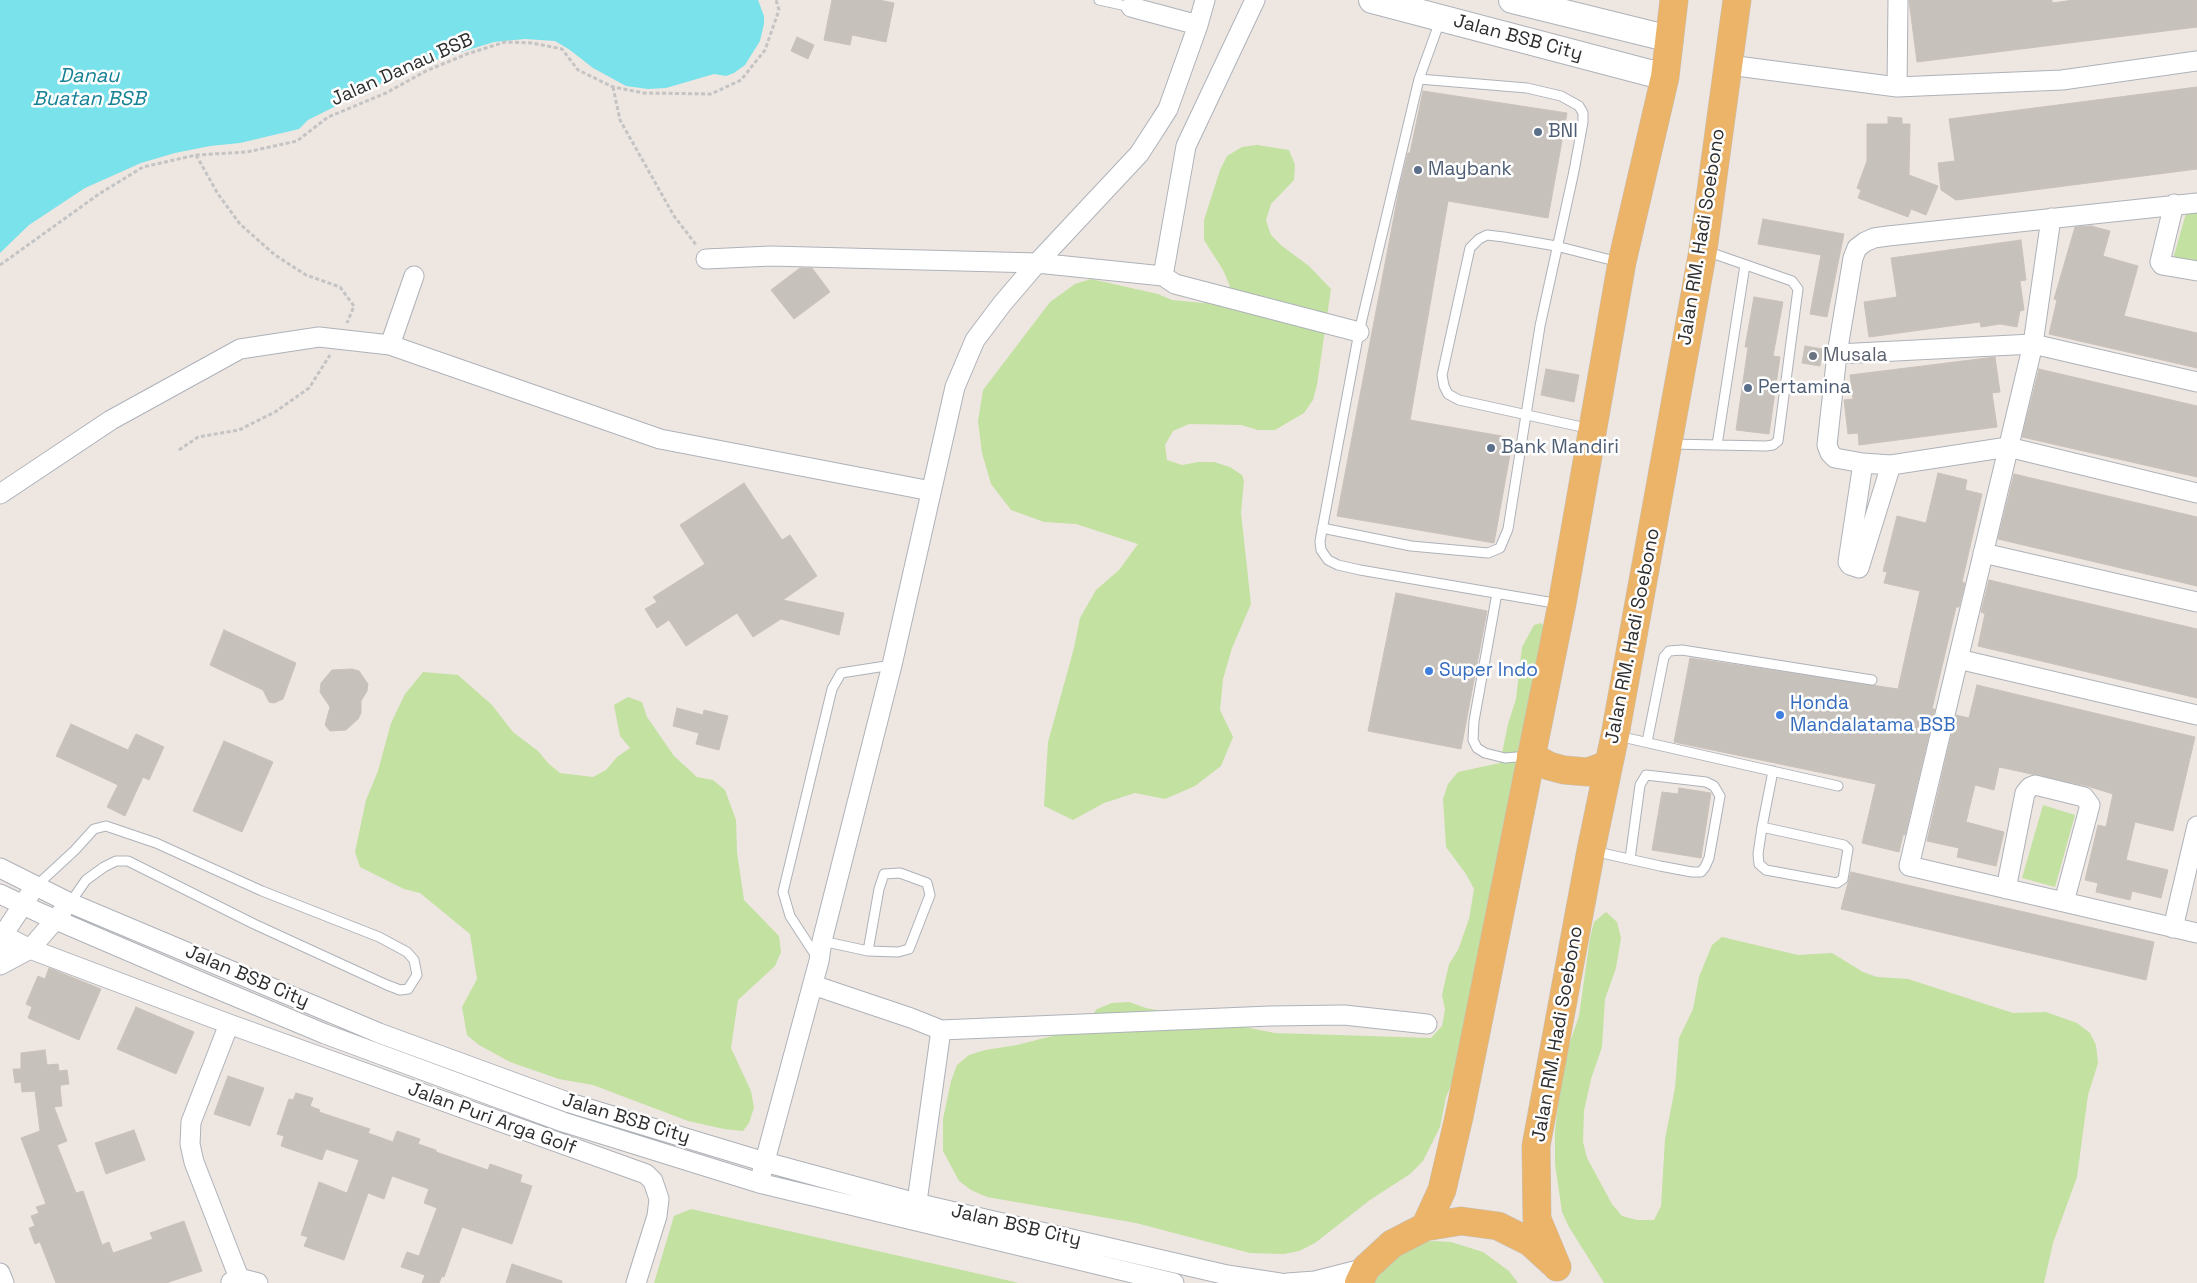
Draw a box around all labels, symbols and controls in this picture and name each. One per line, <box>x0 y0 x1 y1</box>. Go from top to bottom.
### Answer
street label: Jalan BSB City <box>1451 10 1585 66</box>
street label: Jalan Danau BSB <box>328 28 476 112</box>
water label: Danau Buatan BSB <box>33 65 145 112</box>
place label: BNI <box>1548 121 1578 143</box>
marker: BNI <box>1532 126 1544 138</box>
street label: Jalan RM. Hadi Soebono <box>1674 127 1730 347</box>
place label: Maybank <box>1428 159 1512 181</box>
marker: Maybank <box>1412 164 1424 176</box>
place label: Musala <box>1823 345 1888 367</box>
marker: Musala <box>1807 350 1819 362</box>
place label: Pertamina <box>1758 377 1851 399</box>
marker: Pertamina <box>1742 382 1754 394</box>
place label: Bank Mandiri <box>1501 437 1619 459</box>
marker: Bank Mandiri <box>1485 442 1497 454</box>
street label: Jalan RM. Hadi Soebono <box>1601 526 1665 746</box>
place label: Super Indo <box>1439 660 1538 682</box>
marker: Super Indo <box>1423 665 1435 677</box>
place label: Honda Mandalatama BSB <box>1790 693 1956 737</box>
marker: Honda Mandalatama BSB <box>1774 709 1786 721</box>
street label: Jalan RM. Hadi Soebono <box>1528 924 1588 1144</box>
street label: Jalan BSB City <box>182 941 312 1013</box>
street label: Jalan Puri Arga Golf <box>405 1078 579 1160</box>
street label: Jalan BSB City <box>559 1089 693 1149</box>
street label: Jalan BSB City <box>949 1200 1083 1252</box>

